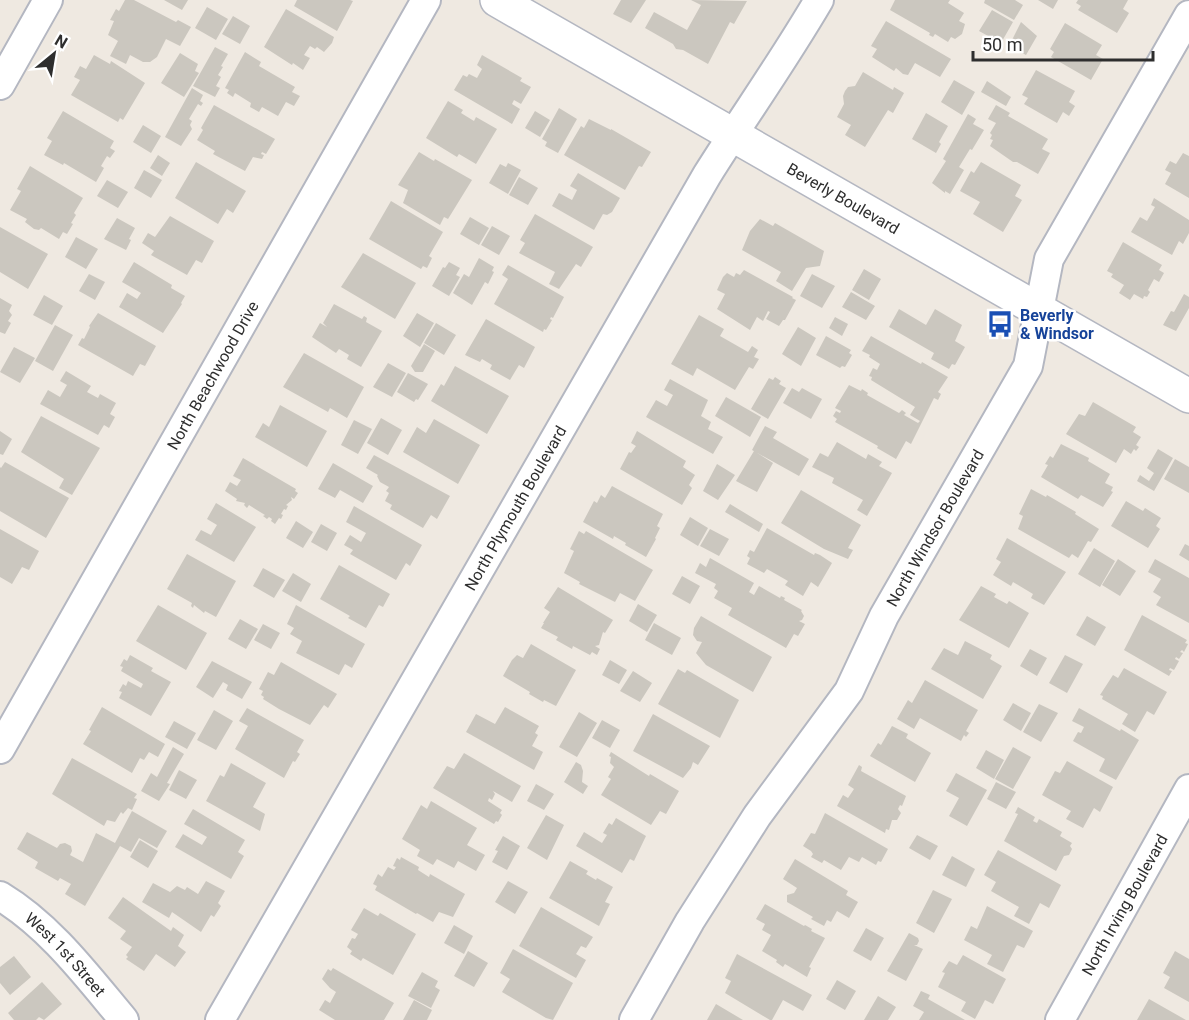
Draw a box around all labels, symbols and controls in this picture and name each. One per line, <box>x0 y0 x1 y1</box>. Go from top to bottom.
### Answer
north arrow <box>24 24 84 84</box>
scale bar <box>973 24 1153 62</box>
text: N <box>52 30 71 52</box>
text: 50 m <box>982 34 1022 55</box>
street label: Beverly Boulevard <box>784 159 903 238</box>
street label: North Beachwood Drive <box>163 298 263 453</box>
place label: Beverly & Windsor <box>1020 306 1094 343</box>
bus stop icon: Beverly & Windsor <box>985 309 1015 339</box>
street label: North Plymouth Boulevard <box>461 423 570 594</box>
street label: North Windsor Boulevard <box>883 446 988 610</box>
street label: North Irving Boulevard <box>1078 831 1172 979</box>
street label: West 1st Street <box>21 908 109 1000</box>

